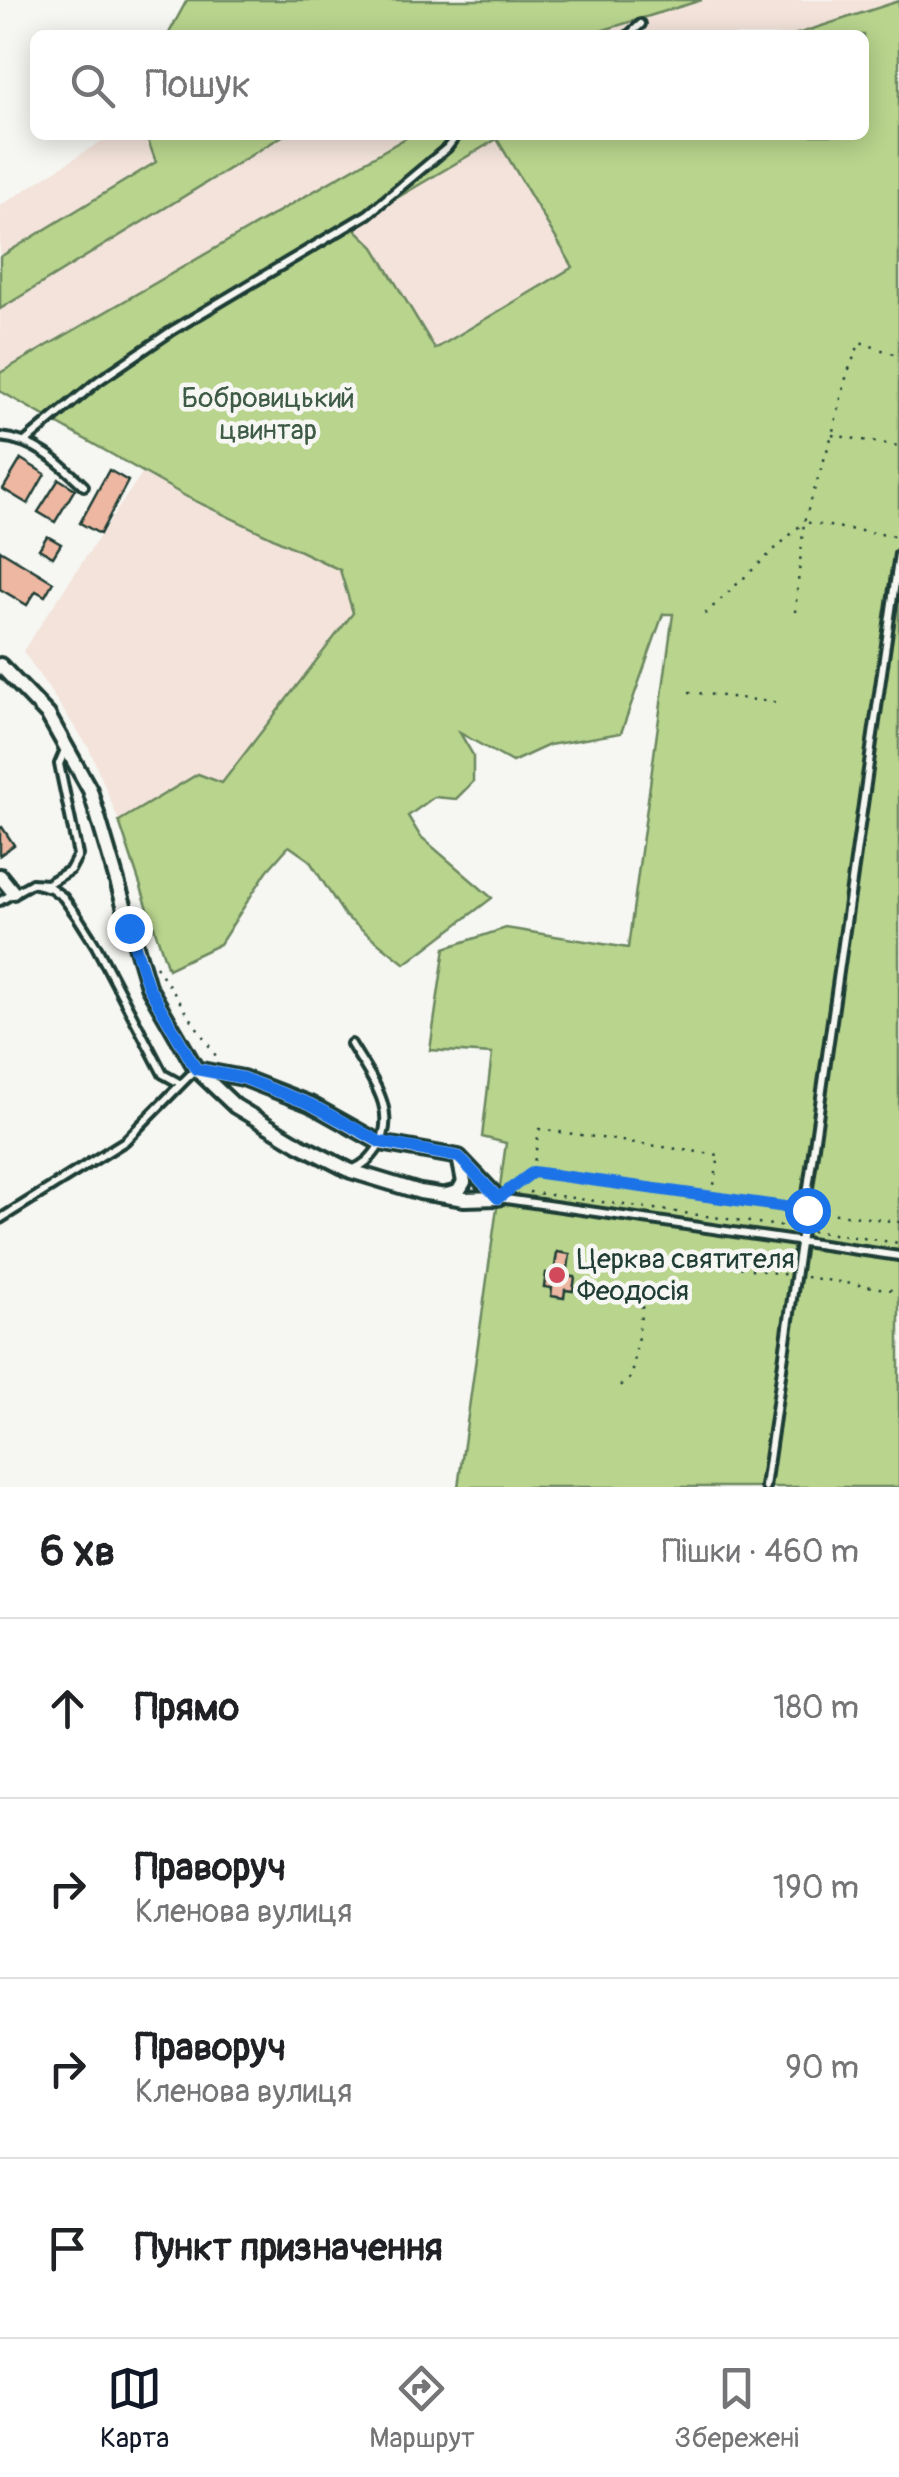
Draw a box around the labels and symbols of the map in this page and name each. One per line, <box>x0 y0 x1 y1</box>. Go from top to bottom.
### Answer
park label: Бобровицький цвинтар <box>181 381 355 448</box>
route end <box>107 906 153 952</box>
route start <box>785 1188 831 1234</box>
place label: Церква святителя Феодосія <box>577 1242 795 1309</box>
marker: Церква святителя Феодосія <box>546 1264 568 1286</box>

